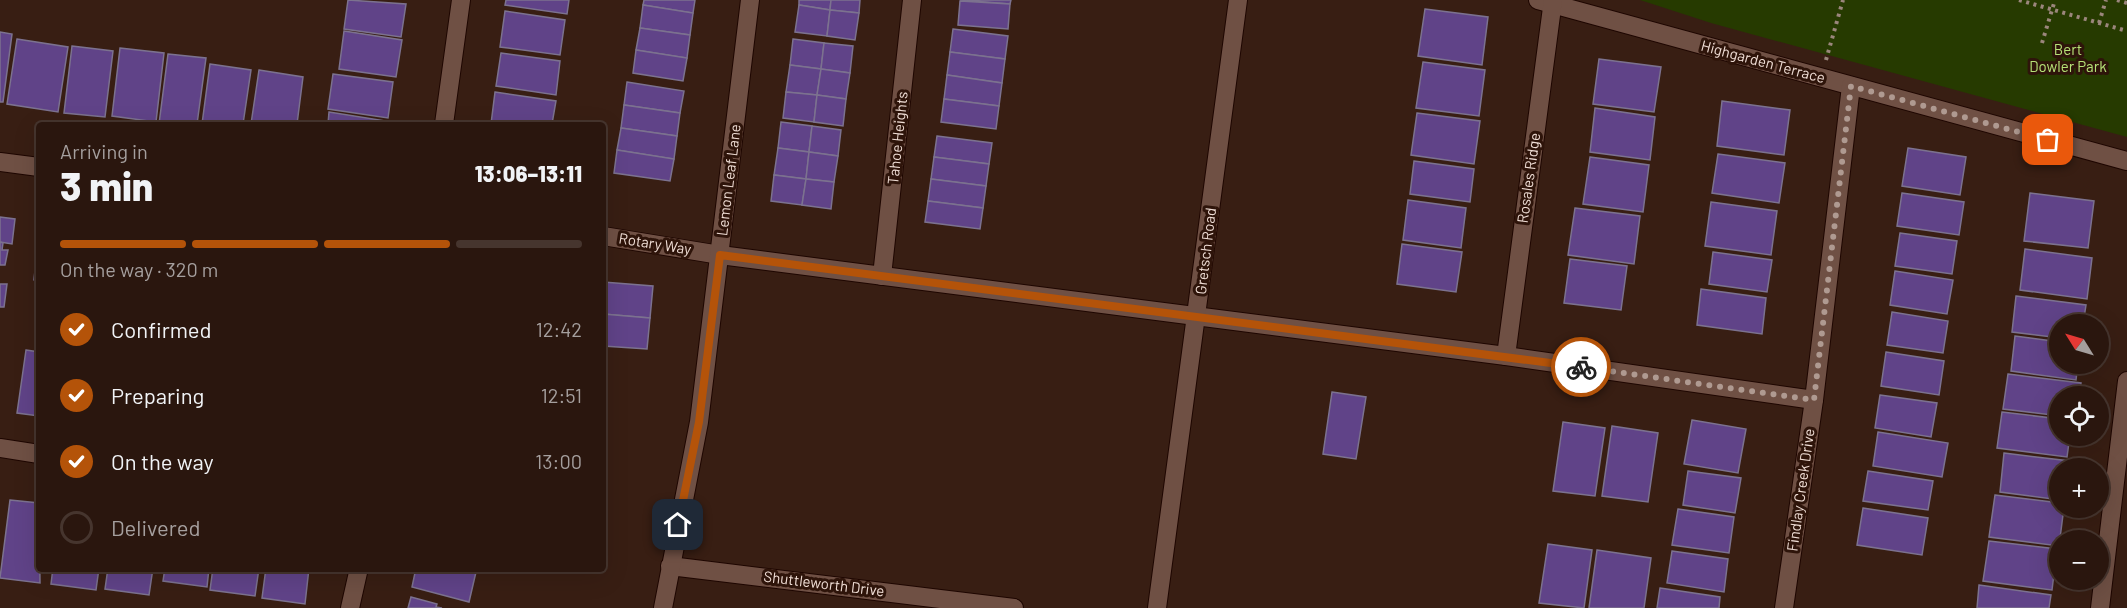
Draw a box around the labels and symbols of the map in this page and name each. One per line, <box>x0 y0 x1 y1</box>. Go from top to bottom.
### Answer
street label: Highgarden Terrace <box>1699 36 1827 86</box>
park label: Bert Dowler Park <box>2029 40 2107 75</box>
street label: Tahoe Heights <box>883 90 911 185</box>
pin <box>2022 114 2073 165</box>
street label: Lemon Leaf Lane <box>712 123 744 237</box>
street label: Rosales Ridge <box>1513 132 1543 224</box>
street label: Gretsch Road <box>1191 207 1219 295</box>
street label: Rotary Way <box>618 228 693 258</box>
north arrow <box>2049 314 2109 374</box>
courier <box>1551 337 1611 397</box>
street label: Findlay Creek Drive <box>1782 427 1818 552</box>
pin <box>652 499 703 550</box>
street label: Shuttleworth Drive <box>763 567 885 599</box>

